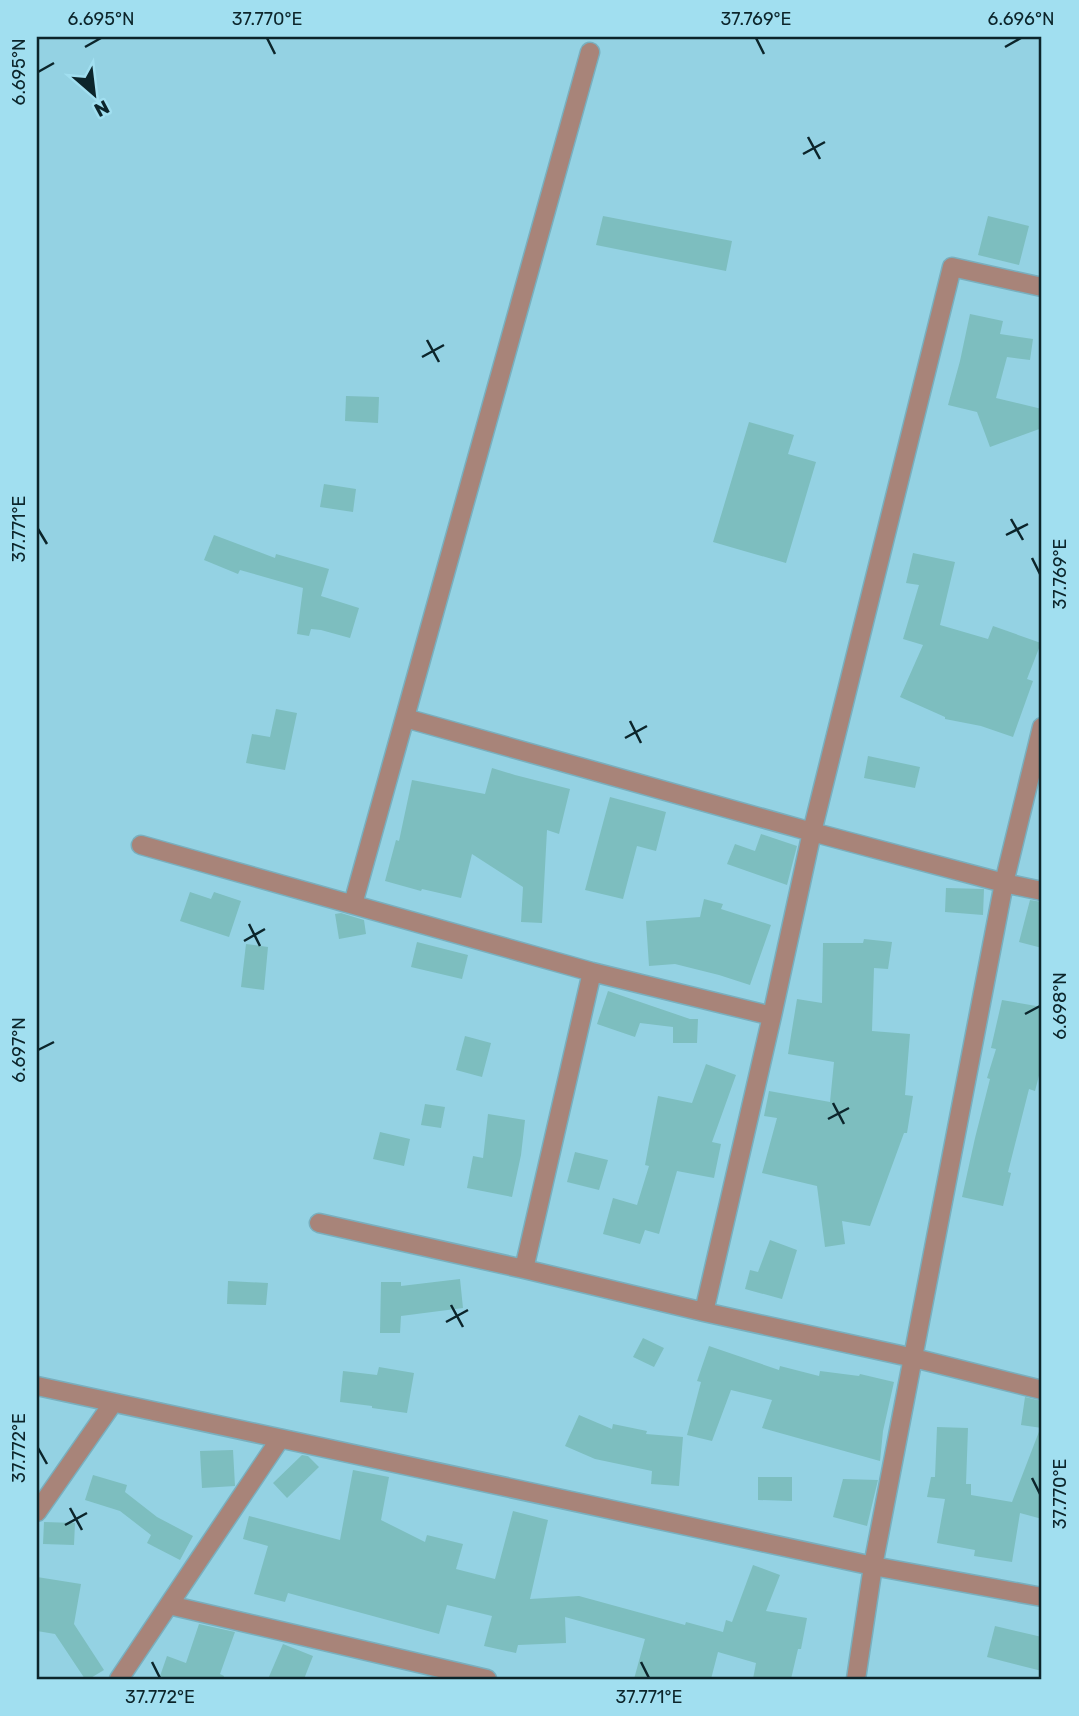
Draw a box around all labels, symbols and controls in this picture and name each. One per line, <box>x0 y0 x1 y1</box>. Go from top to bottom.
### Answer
text: 6.695°N <box>68 8 134 30</box>
text: 37.770°E <box>232 8 302 30</box>
text: 37.769°E <box>721 8 791 30</box>
text: 6.696°N <box>988 8 1054 30</box>
text: 6.695°N <box>8 39 30 105</box>
north arrow <box>60 60 130 130</box>
text: N <box>90 95 113 122</box>
text: 37.771°E <box>8 496 30 562</box>
text: 37.769°E <box>1049 539 1071 609</box>
text: 6.698°N <box>1049 972 1071 1040</box>
text: 6.697°N <box>8 1017 30 1083</box>
text: 37.772°E <box>8 1413 30 1483</box>
text: 37.770°E <box>1049 1459 1071 1529</box>
text: 37.772°E <box>125 1686 195 1708</box>
text: 37.771°E <box>616 1686 682 1708</box>

